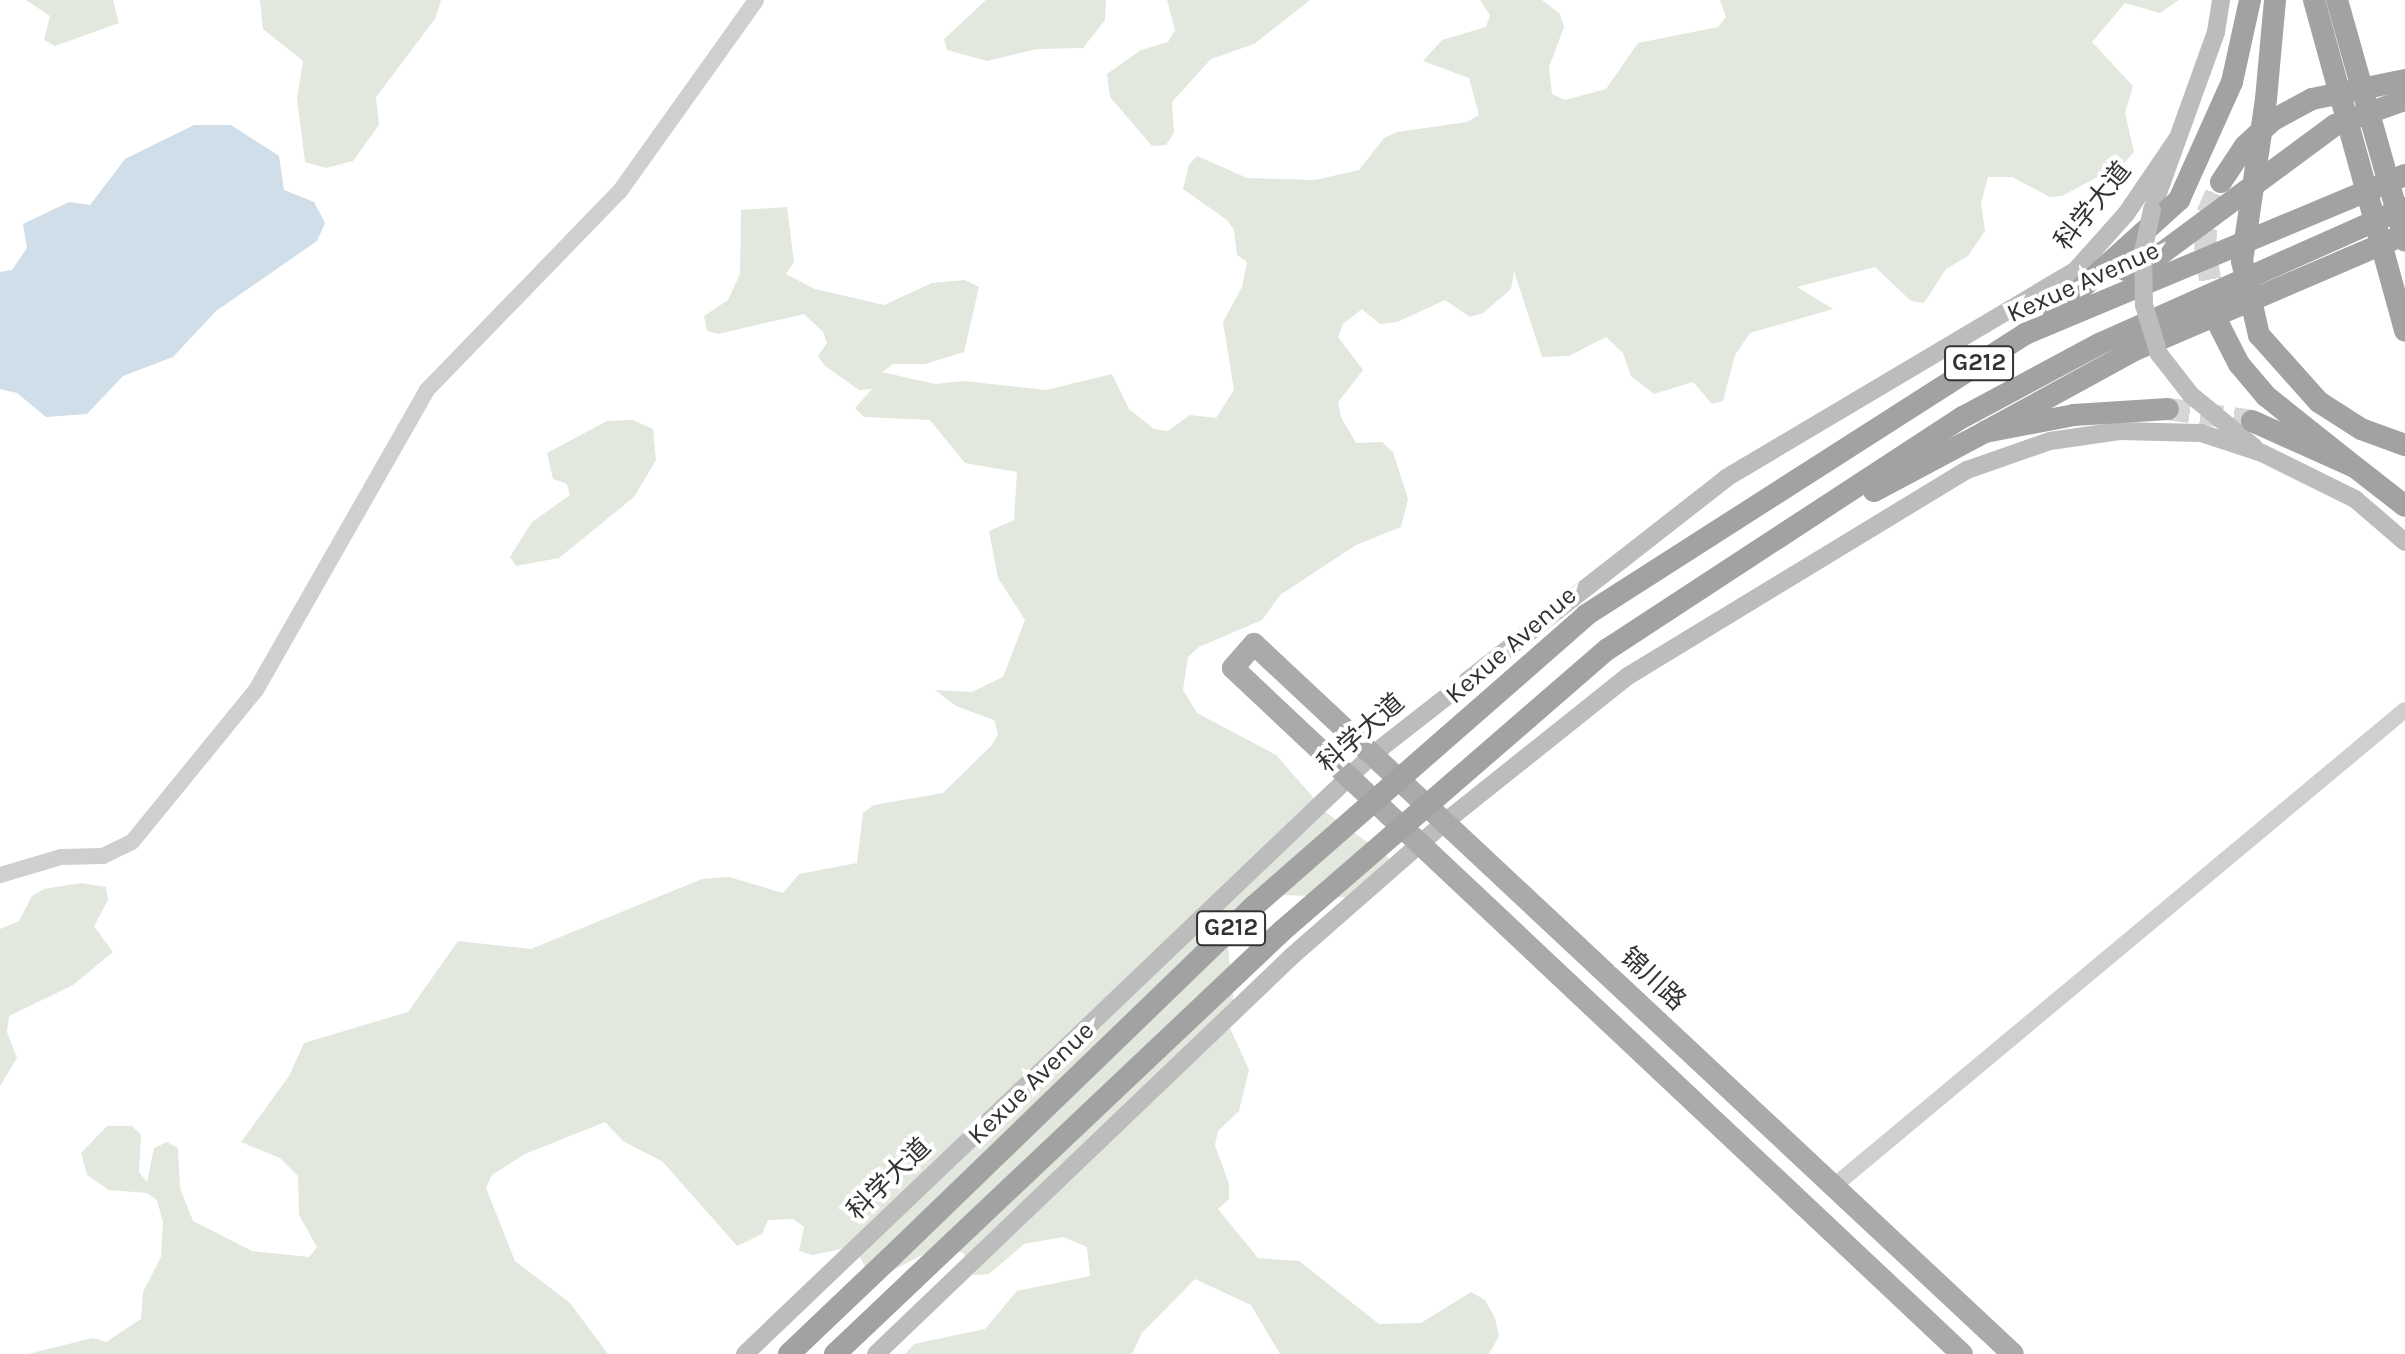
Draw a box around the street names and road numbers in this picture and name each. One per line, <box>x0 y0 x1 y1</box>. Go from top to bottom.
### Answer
street label: 科学大道 <box>2048 156 2138 256</box>
street label: Kexue Avenue <box>2002 235 2164 329</box>
road number: G212 <box>1943 343 2015 383</box>
street label: Kexue Avenue <box>1439 580 1583 710</box>
street label: 科学大道 <box>1312 687 1410 779</box>
road number: G212 <box>1195 908 1267 948</box>
street label: 锦川路 <box>1614 941 1692 1017</box>
street label: Kexue Avenue <box>961 1015 1101 1151</box>
street label: 科学大道 <box>841 1132 937 1226</box>

